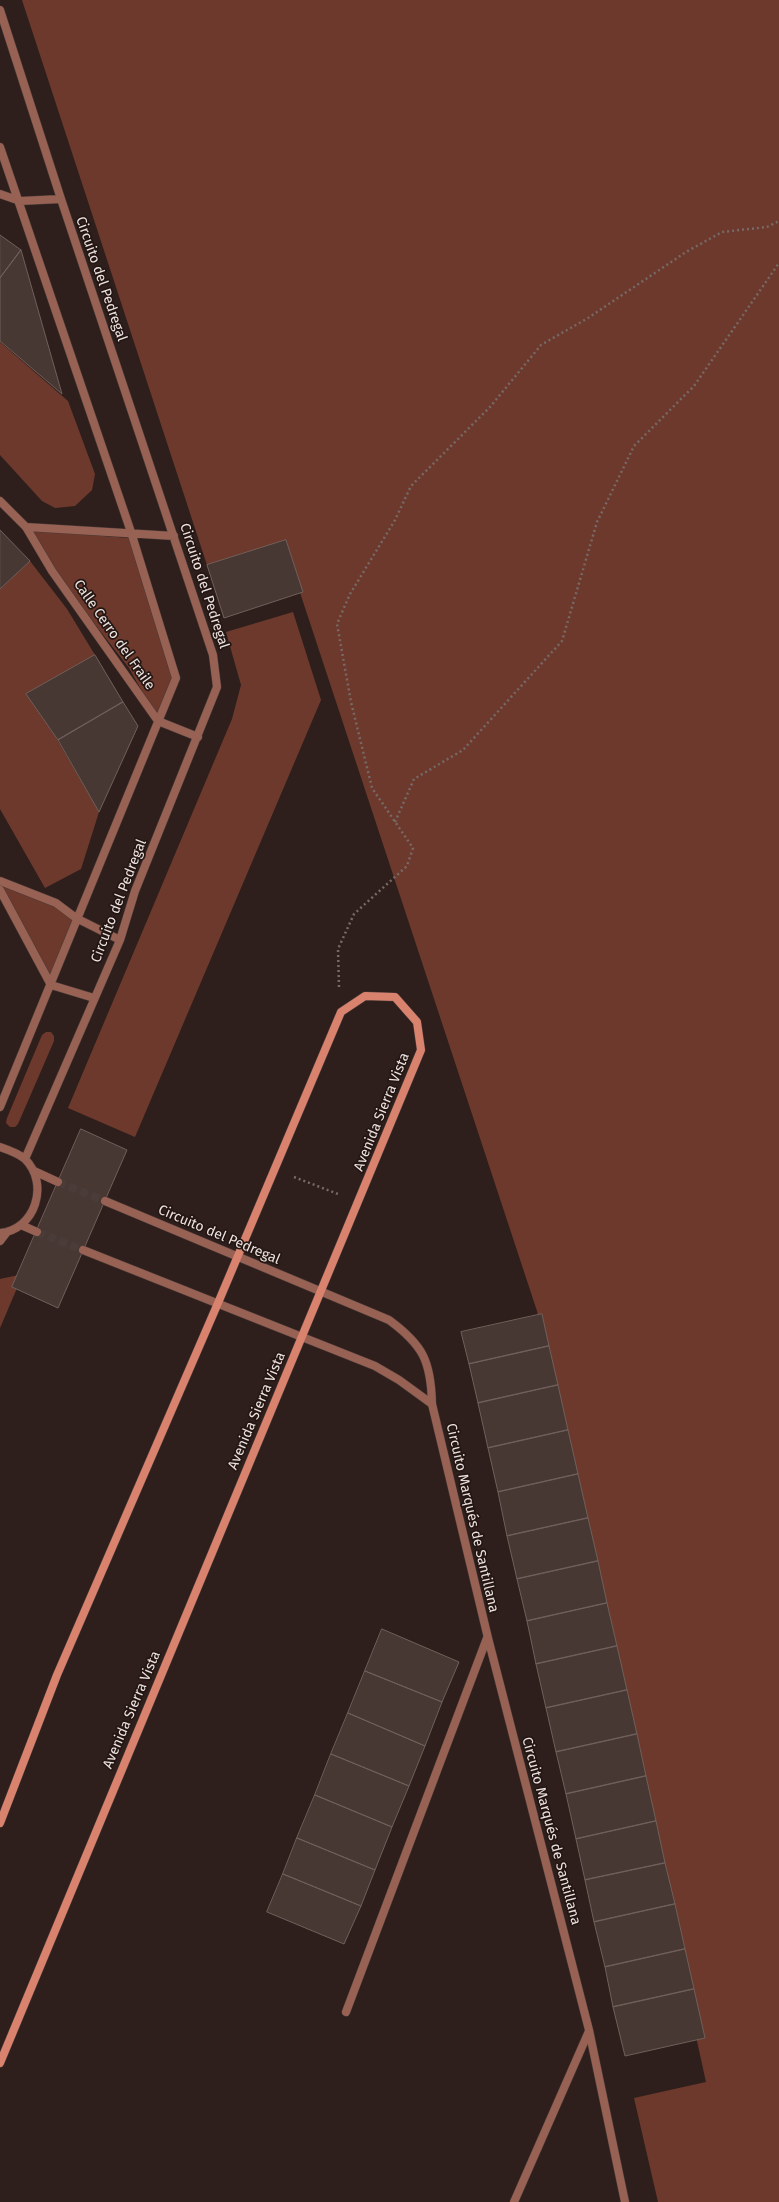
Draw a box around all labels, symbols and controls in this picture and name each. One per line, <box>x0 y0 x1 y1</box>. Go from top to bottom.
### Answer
street label: Circuito del Pedregal <box>72 214 130 344</box>
street label: Circuito del Pedregal <box>176 521 232 651</box>
street label: Calle Cerro del Fraile <box>70 577 158 693</box>
street label: Circuito del Pedregal <box>88 837 150 965</box>
street label: Avenida Sierra Vista <box>351 1050 413 1174</box>
street label: Circuito del Pedregal <box>155 1202 283 1268</box>
street label: Avenida Sierra Vista <box>225 1350 289 1472</box>
street label: Circuito Marqués de Santillana <box>442 1422 502 1614</box>
street label: Avenida Sierra Vista <box>100 1649 164 1771</box>
street label: Circuito Marqués de Santillana <box>518 1735 584 1927</box>

